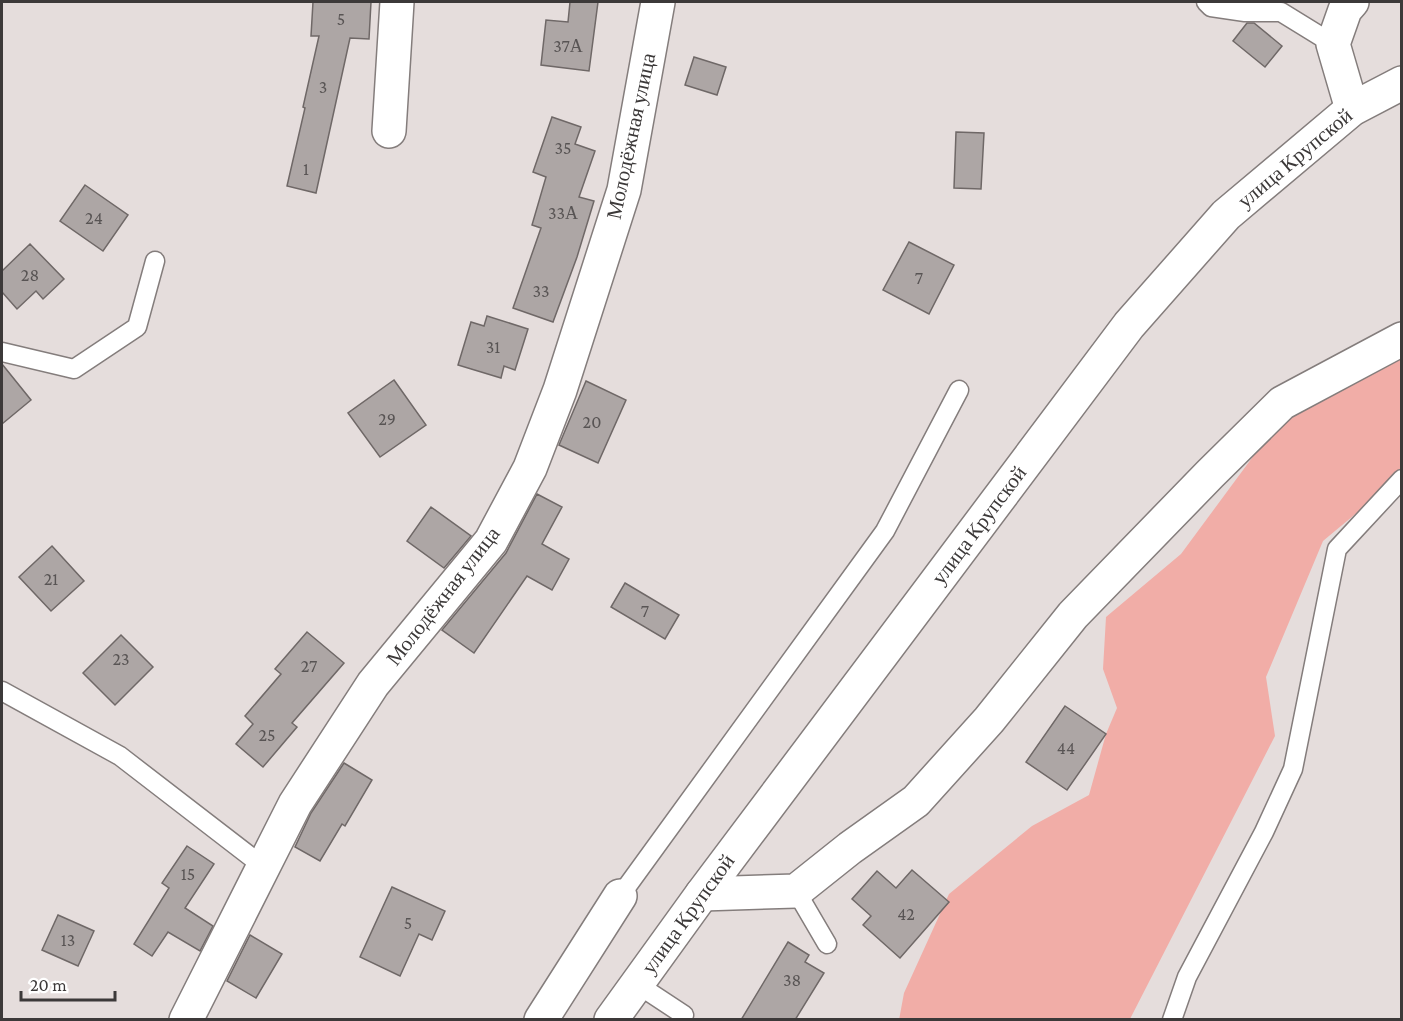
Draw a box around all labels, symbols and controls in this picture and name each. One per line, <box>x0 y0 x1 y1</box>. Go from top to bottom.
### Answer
house number: 5 <box>337 9 345 29</box>
house number: 37А <box>553 36 583 56</box>
street label: Молодёжная улица <box>602 50 660 221</box>
house number: 3 <box>319 77 327 97</box>
street label: улица Крупской <box>1233 103 1357 213</box>
house number: 35 <box>554 138 572 158</box>
house number: 1 <box>303 159 309 179</box>
house number: 33А <box>548 203 578 223</box>
house number: 24 <box>85 208 103 228</box>
house number: 28 <box>21 265 39 285</box>
house number: 7 <box>915 268 923 288</box>
house number: 33 <box>533 281 550 301</box>
house number: 31 <box>486 337 500 357</box>
house number: 29 <box>378 409 396 429</box>
house number: 20 <box>583 412 601 432</box>
street label: улица Крупской <box>927 461 1031 589</box>
street label: Молодёжная улица <box>381 521 505 670</box>
house number: 21 <box>44 569 58 589</box>
house number: 7 <box>641 601 649 621</box>
house number: 23 <box>112 649 130 669</box>
house number: 27 <box>301 656 317 676</box>
house number: 25 <box>258 725 276 745</box>
house number: 44 <box>1057 738 1075 758</box>
street label: улица Крупской <box>637 850 739 978</box>
house number: 15 <box>181 864 195 884</box>
house number: 42 <box>897 904 915 924</box>
house number: 5 <box>404 913 412 933</box>
house number: 13 <box>61 930 75 950</box>
scale bar <box>21 964 116 1002</box>
house number: 38 <box>783 970 801 990</box>
text: 20 m <box>30 975 67 995</box>

